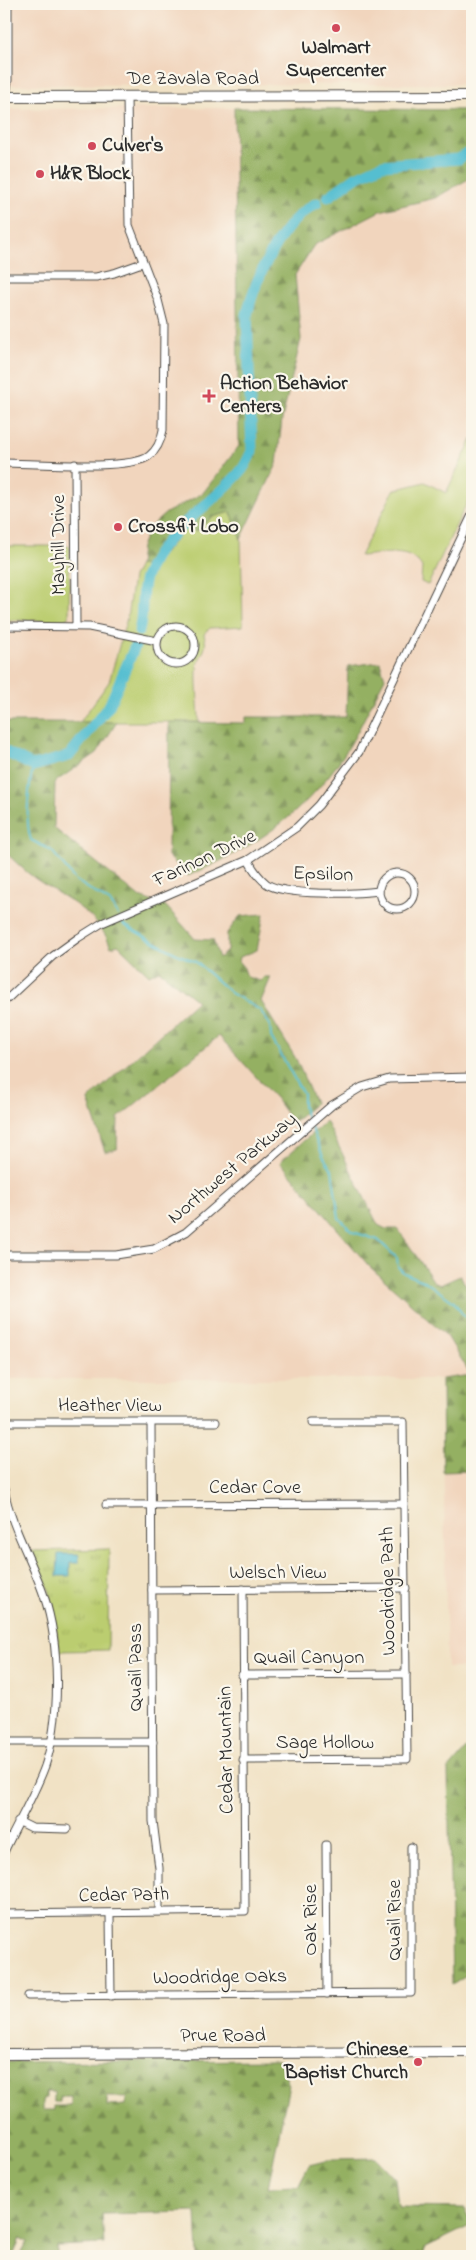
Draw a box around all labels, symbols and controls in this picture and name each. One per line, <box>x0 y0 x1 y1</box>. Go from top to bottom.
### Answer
marker: Walmart Supercenter <box>330 22 342 34</box>
place label: Walmart Supercenter <box>286 34 387 86</box>
street label: De Zavala Road <box>126 65 259 94</box>
place label: Culver's <box>102 132 163 161</box>
marker: Culver's <box>86 140 98 152</box>
place label: H&R Block <box>50 160 132 189</box>
marker: H&R Block <box>34 168 46 180</box>
place label: Action Behavior Centers <box>220 370 348 422</box>
marker: Action Behavior Centers <box>202 389 216 403</box>
street label: Mayhill Drive <box>45 495 74 595</box>
place label: Crossfit Lobo <box>128 513 239 542</box>
marker: Crossfit Lobo <box>112 521 124 533</box>
street label: Farinon Drive <box>148 823 261 896</box>
street label: Epsilon <box>292 859 354 891</box>
street label: Northwest Parkway <box>162 1106 304 1232</box>
street label: Heather View <box>58 1392 162 1421</box>
street label: Cedar Cove <box>209 1474 301 1503</box>
street label: Woodridge Path <box>373 1526 406 1656</box>
street label: Welsch View <box>229 1559 327 1588</box>
street label: Quail Pass <box>122 1623 151 1711</box>
street label: Quail Canyon <box>254 1644 364 1673</box>
street label: Cedar Mountain <box>211 1686 243 1814</box>
street label: Sage Hollow <box>276 1729 374 1759</box>
street label: Quail Rise <box>381 1880 410 1960</box>
street label: Cedar Path <box>78 1881 170 1911</box>
street label: Oak Rise <box>297 1884 326 1956</box>
street label: Woodridge Oaks <box>153 1962 287 1995</box>
street label: Prue Road <box>180 2022 266 2051</box>
place label: Chinese Baptist Church <box>283 2036 409 2088</box>
marker: Chinese Baptist Church <box>412 2056 424 2068</box>

